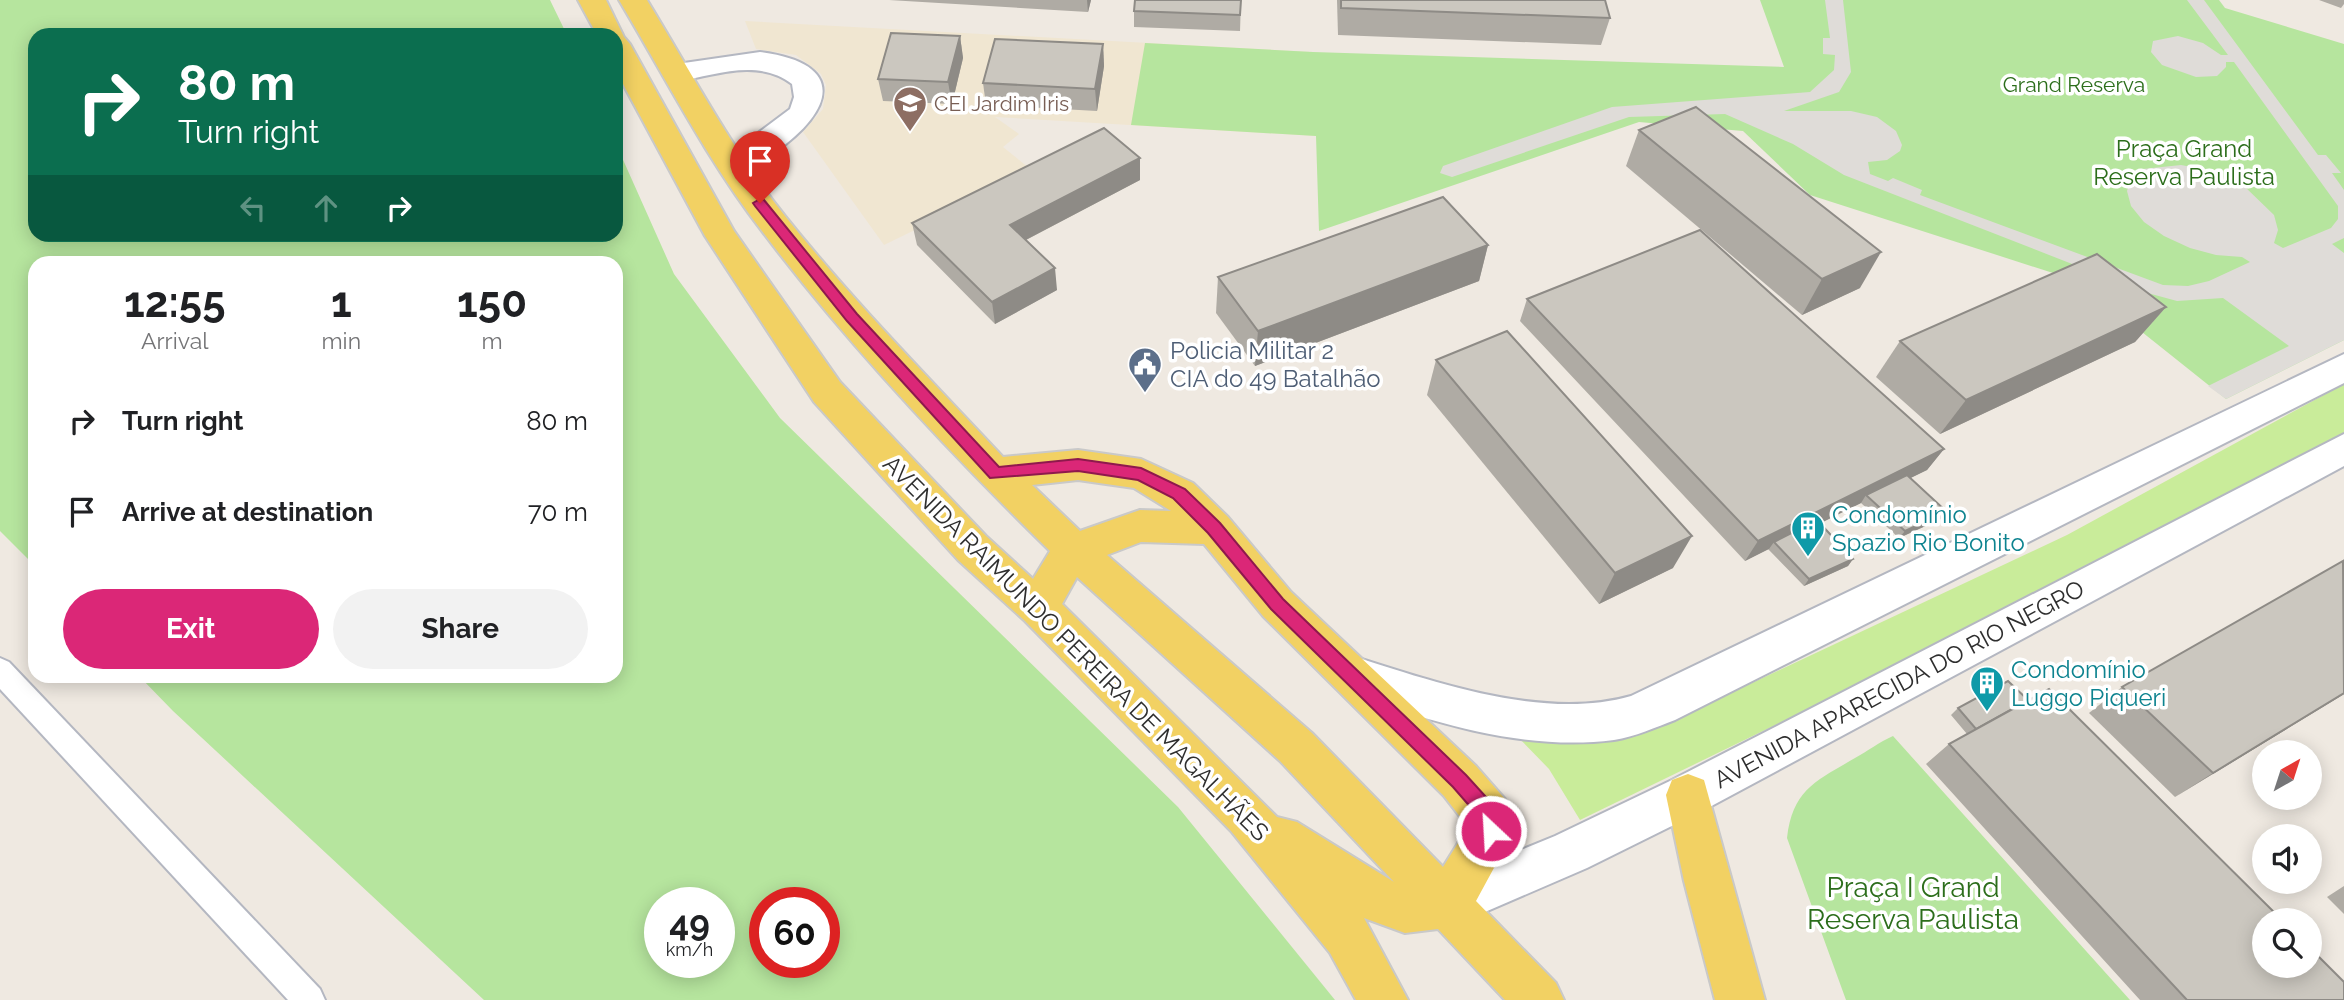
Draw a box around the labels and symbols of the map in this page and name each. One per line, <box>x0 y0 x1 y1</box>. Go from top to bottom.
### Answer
park label: Grand Reserva <box>2003 72 2145 97</box>
school or university icon: CEI Jardim Iris <box>891 84 929 133</box>
place label: CEI Jardim Iris <box>934 91 1069 116</box>
pin <box>730 131 790 203</box>
park label: Praça Grand Reserva Paulista <box>2093 134 2275 191</box>
place label: Policia Militar 2 CIA do 49 Batalhão <box>1170 336 1381 393</box>
public building icon: Policia Militar 2 CIA do 49 Batalhão <box>1126 345 1164 394</box>
street label: AVENIDA RAIMUNDO PEREIRA DE MAGALHÃES <box>877 449 1275 847</box>
place label: Condomínio Spazio Rio Bonito <box>1832 500 2025 557</box>
building icon: Condomínio Spazio Rio Bonito <box>1789 509 1827 558</box>
street label: AVENIDA APARECIDA DO RIO NEGRO <box>1709 574 2089 794</box>
place label: Condomínio Luggo Piqueri <box>2011 655 2166 712</box>
building icon: Condomínio Luggo Piqueri <box>1968 664 2006 713</box>
north arrow <box>2252 740 2322 810</box>
position arrow <box>1454 794 1528 868</box>
park label: Praça I Grand Reserva Paulista <box>1807 871 2019 936</box>
speed limit sign: 60 <box>749 887 840 978</box>

